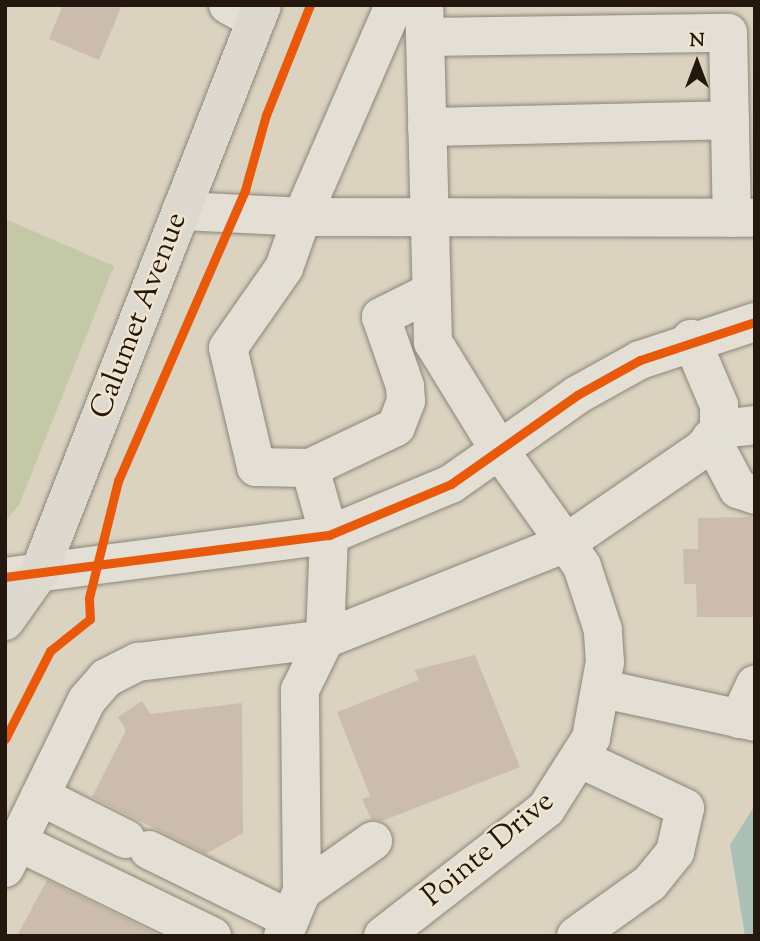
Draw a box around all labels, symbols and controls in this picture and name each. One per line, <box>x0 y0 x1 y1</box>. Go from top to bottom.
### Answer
north arrow <box>662 28 732 98</box>
text: N <box>689 28 705 55</box>
street label: Calumet Avenue <box>84 208 196 424</box>
street label: Pointe Drive <box>416 785 562 915</box>

